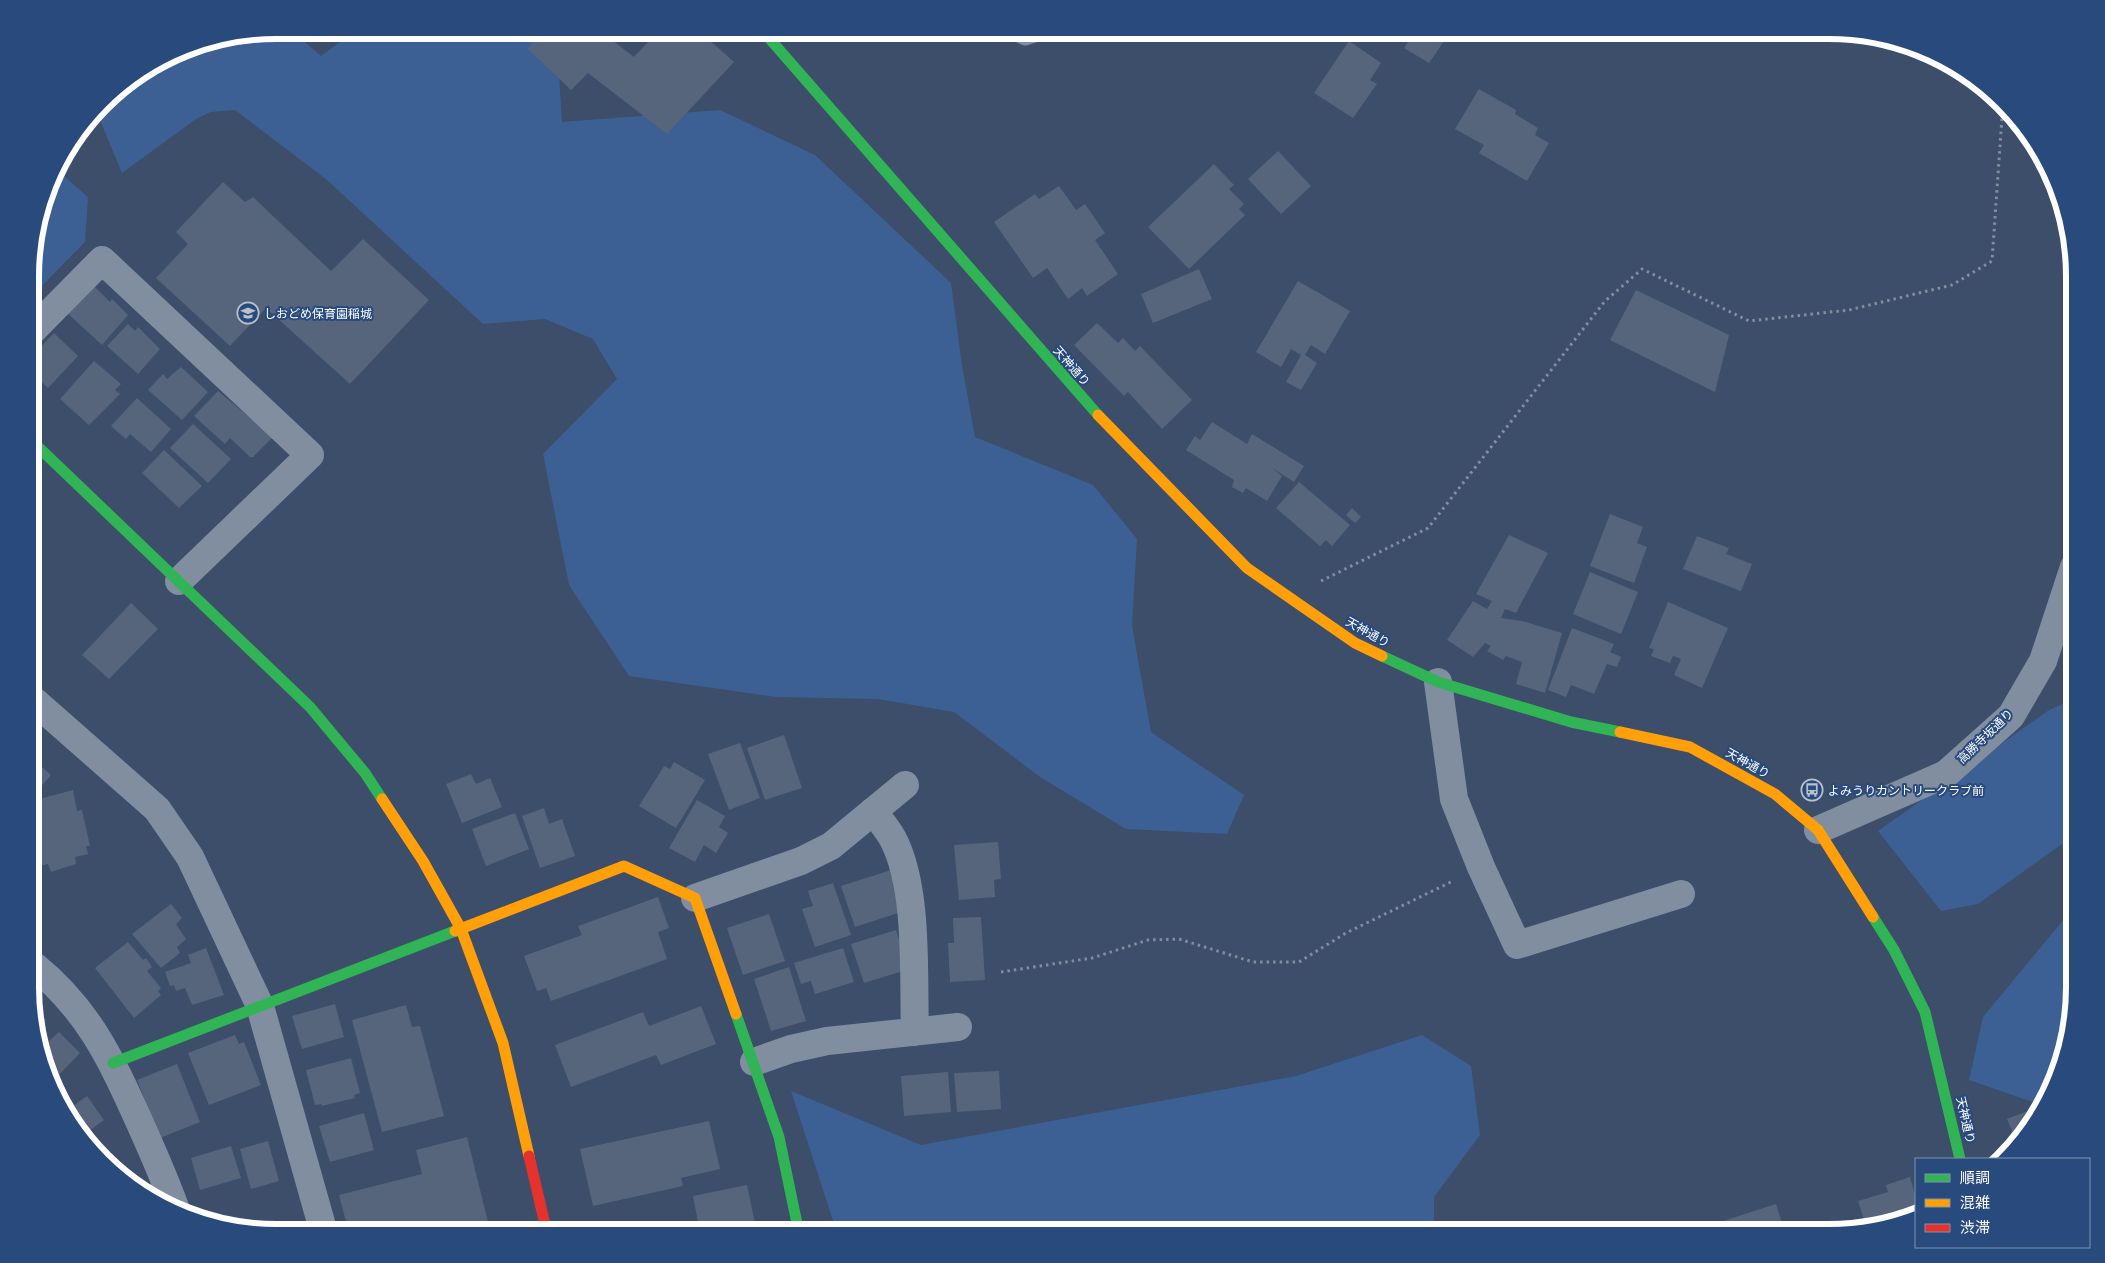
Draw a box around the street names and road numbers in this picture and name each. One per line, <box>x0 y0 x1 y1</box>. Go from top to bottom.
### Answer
street label: 天神通り <box>1051 343 1093 389</box>
street label: 天神通り <box>1343 614 1393 650</box>
street label: 高勝寺坂通り <box>1954 706 2016 766</box>
street label: 天神通り <box>1723 745 1773 781</box>
street label: 天神通り <box>1953 1095 1979 1145</box>

